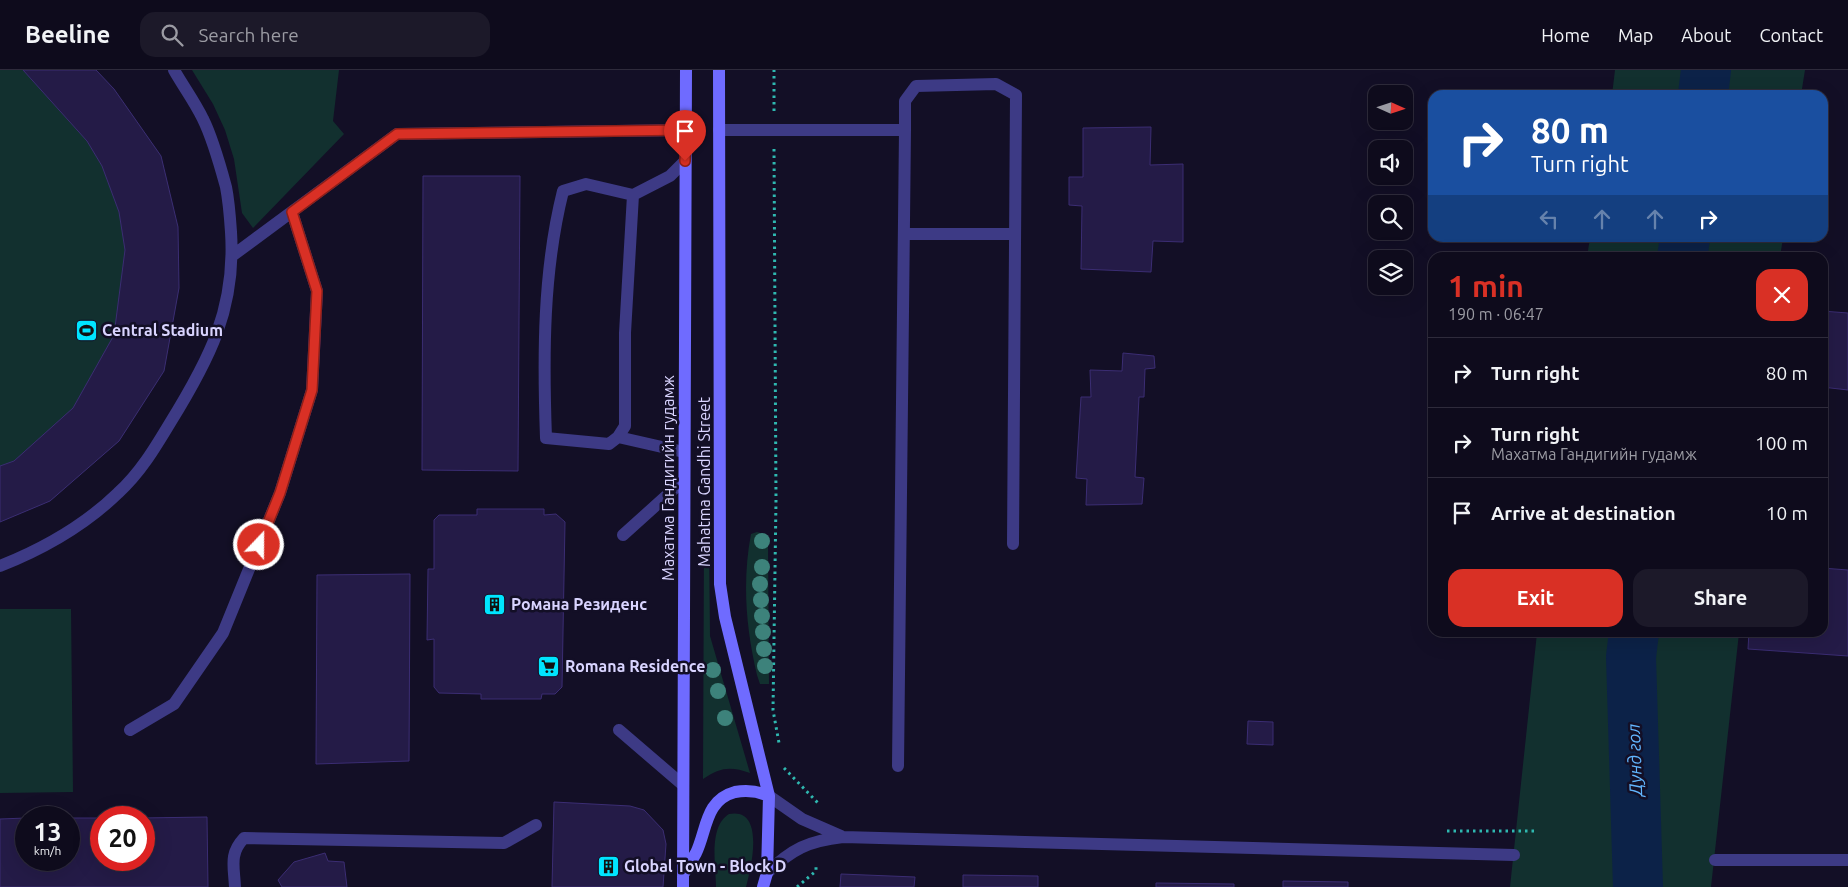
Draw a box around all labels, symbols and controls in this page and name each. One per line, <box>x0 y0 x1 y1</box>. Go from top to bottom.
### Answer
search box <box>140 12 490 57</box>
text: Beeline <box>25 21 110 48</box>
icon: search <box>158 21 186 49</box>
text: Search here <box>198 24 299 46</box>
text: Home <box>1541 25 1590 45</box>
text: Map <box>1618 25 1653 45</box>
text: About <box>1681 25 1731 45</box>
text: Contact <box>1759 25 1823 45</box>
north arrow <box>1368 85 1412 130</box>
map controls <box>1368 85 1413 295</box>
pin <box>664 110 706 161</box>
icon: right <box>1448 110 1513 175</box>
text: 80 m <box>1531 110 1609 150</box>
icon: arrive <box>671 117 699 145</box>
button: sound <box>1368 140 1413 185</box>
text: Turn right <box>1531 151 1629 176</box>
button: search <box>1368 195 1413 240</box>
icon: left <box>1535 205 1563 233</box>
icon: ahead <box>1588 205 1616 233</box>
icon: ahead <box>1641 205 1669 233</box>
icon: right <box>1694 205 1722 233</box>
button: layers <box>1368 250 1413 295</box>
text: 1 min <box>1448 269 1524 303</box>
button: close <box>1756 269 1808 321</box>
text: 190 m · 06:47 <box>1448 305 1544 323</box>
sports icon: Central Stadium <box>74 318 98 342</box>
place label: Central Stadium <box>102 321 223 339</box>
icon: right <box>1448 359 1476 387</box>
text: Turn right <box>1491 362 1579 384</box>
text: 80 m <box>1766 362 1808 384</box>
street label: Махатма Гандигийн гудамж <box>659 375 677 581</box>
street label: Mahatma Gandhi Street <box>695 396 713 567</box>
text: Turn right <box>1491 423 1579 445</box>
icon: right <box>1448 429 1476 457</box>
text: 100 m <box>1755 432 1808 454</box>
text: Махатма Гандигийн гудамж <box>1491 445 1697 463</box>
icon: arrive <box>1448 499 1476 527</box>
text: Arrive at destination <box>1491 502 1676 524</box>
text: 10 m <box>1766 502 1808 524</box>
position arrow <box>232 518 284 570</box>
button: Exit <box>1448 569 1623 627</box>
button: Share <box>1633 569 1808 627</box>
building icon: Романа Резиденс <box>483 592 507 616</box>
place label: Романа Резиденс <box>511 595 647 613</box>
supermarket icon: Romana Residence <box>537 654 561 678</box>
place label: Romana Residence <box>565 657 705 675</box>
water label: Дунд гол <box>1623 723 1645 798</box>
speed limit sign: 20 <box>90 806 155 871</box>
text: 13 <box>33 818 62 846</box>
text: km/h <box>34 844 61 857</box>
building icon: Global Town - Block D <box>596 854 620 878</box>
place label: Global Town - Block D <box>624 857 787 875</box>

